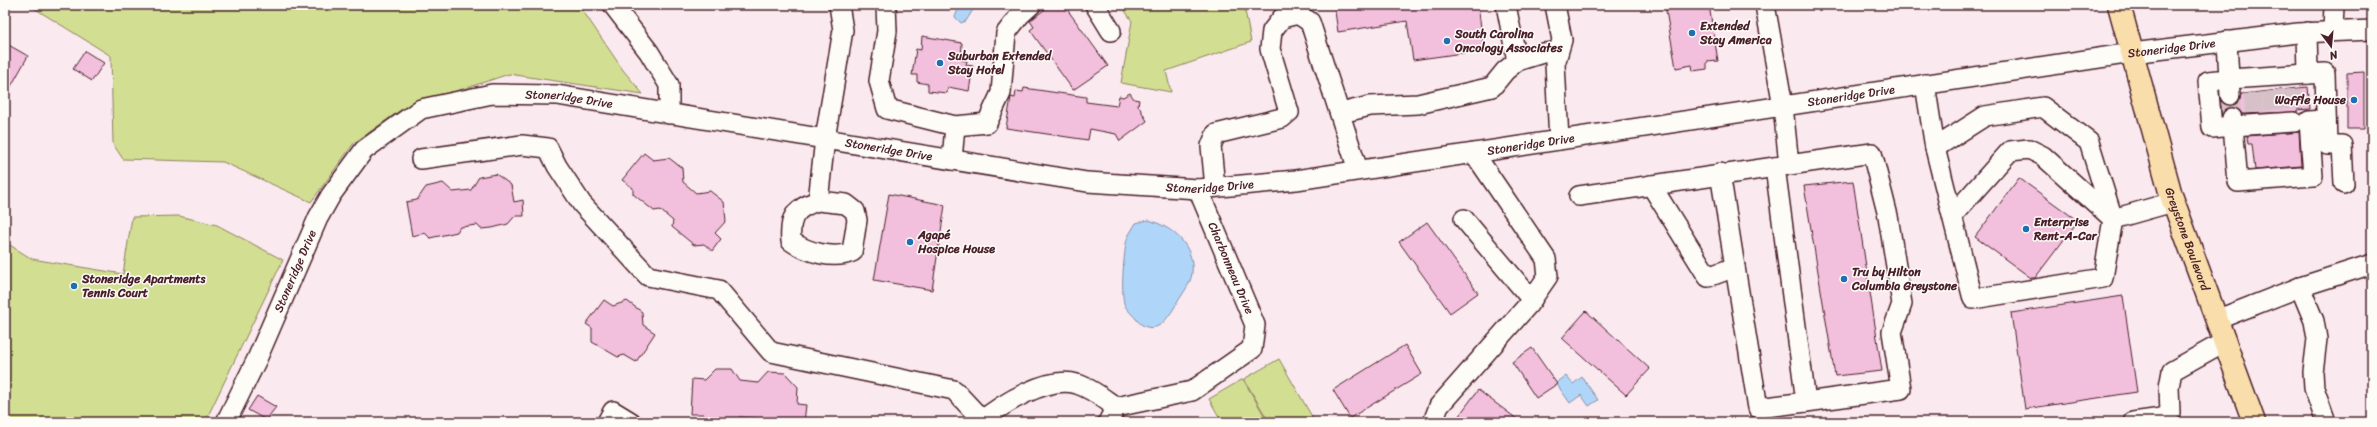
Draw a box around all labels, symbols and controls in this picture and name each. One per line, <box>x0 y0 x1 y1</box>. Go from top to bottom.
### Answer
place label: Extended Stay America <box>1699 15 1772 51</box>
place label: South Carolina Oncology Associates <box>1454 23 1563 59</box>
north arrow <box>2311 26 2351 66</box>
marker: Extended Stay America <box>1687 28 1697 38</box>
street label: Stoneridge Drive <box>2126 32 2217 65</box>
marker: South Carolina Oncology Associates <box>1442 36 1452 46</box>
place label: Suburban Extended Stay Hotel <box>947 45 1053 81</box>
text: N <box>2327 45 2341 65</box>
marker: Suburban Extended Stay Hotel <box>935 58 945 68</box>
street label: Stoneridge Drive <box>1806 78 1897 113</box>
street label: Stoneridge Drive <box>525 84 615 115</box>
place label: Waffle House <box>2275 89 2347 111</box>
marker: Waffle House <box>2349 95 2359 105</box>
street label: Stoneridge Drive <box>1485 127 1576 162</box>
street label: Stoneridge Drive <box>843 131 934 167</box>
street label: Stoneridge Drive <box>1165 173 1255 200</box>
street label: Greystone Boulevard <box>2158 185 2216 295</box>
place label: Enterprise Rent-A-Car <box>2033 211 2098 247</box>
street label: Charbonneau Drive <box>1202 218 1260 318</box>
place label: Agapé Hospice House <box>917 224 995 260</box>
marker: Enterprise Rent-A-Car <box>2021 224 2031 234</box>
street label: Stoneridge Drive <box>267 226 323 316</box>
marker: Agapé Hospice House <box>905 237 915 247</box>
place label: Tru by Hilton Columbia Greystone <box>1851 261 1958 297</box>
place label: Stoneridge Apartments Tennis Court <box>81 268 207 304</box>
marker: Tru by Hilton Columbia Greystone <box>1839 274 1849 284</box>
marker: Stoneridge Apartments Tennis Court <box>69 281 79 291</box>

